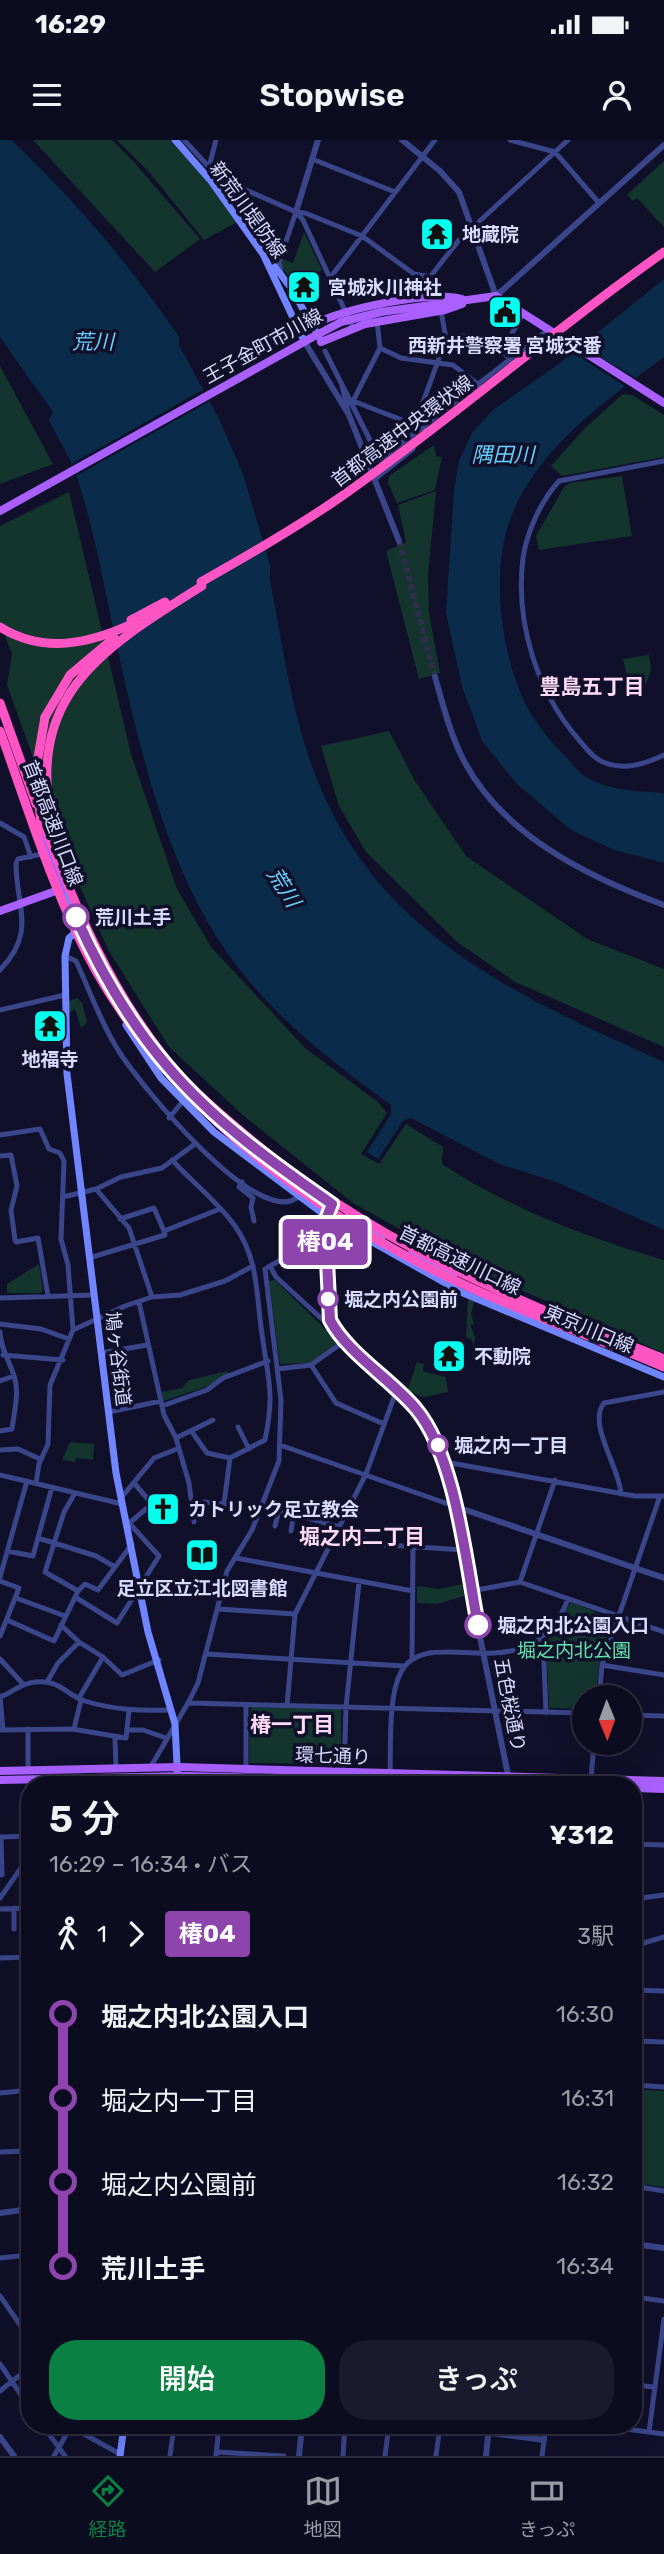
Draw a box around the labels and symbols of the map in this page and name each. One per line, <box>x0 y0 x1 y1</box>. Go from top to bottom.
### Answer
street label: 新荒川堤防線 <box>205 157 291 263</box>
temple icon: 地蔵院 <box>418 215 456 253</box>
place label: 地蔵院 <box>462 223 519 246</box>
temple icon: 宮城氷川神社 <box>285 268 323 306</box>
place label: 宮城氷川神社 <box>328 276 442 299</box>
public building icon: 西新井警察署 宮城交番 <box>486 293 524 331</box>
street label: 王子金町市川線 <box>199 304 327 388</box>
water label: 荒川 <box>72 329 116 354</box>
place label: 西新井警察署 宮城交番 <box>408 334 602 357</box>
street label: 首都高速中央環状線 <box>327 370 477 492</box>
water label: 隅田川 <box>472 442 536 467</box>
district label: 豊島五丁目 <box>540 674 645 699</box>
street label: 首都高速川口線 <box>18 757 88 889</box>
water label: 荒川 <box>262 863 307 913</box>
marker: 荒川土手 <box>63 904 89 930</box>
place label: 荒川土手 <box>95 906 171 929</box>
temple icon: 地福寺 <box>31 1007 69 1045</box>
place label: 地福寺 <box>21 1048 79 1071</box>
line badge: 椿04 <box>285 1219 365 1265</box>
street label: 首都高速川口線 <box>395 1221 525 1299</box>
place label: 堀之内公園前 <box>344 1288 458 1311</box>
marker: 堀之内公園前 <box>318 1289 338 1309</box>
street label: 東京川口線 <box>541 1300 637 1358</box>
street label: 鳩ヶ谷街道 <box>101 1310 135 1408</box>
temple icon: 不動院 <box>430 1337 468 1375</box>
place label: 不動院 <box>474 1345 531 1368</box>
place label: 堀之内一丁目 <box>454 1434 568 1457</box>
marker: 堀之内一丁目 <box>428 1435 448 1455</box>
church icon: カトリック足立教会 <box>144 1490 182 1528</box>
place label: カトリック足立教会 <box>188 1498 359 1521</box>
district label: 堀之内二丁目 <box>299 1524 425 1549</box>
library icon: 足立区立江北図書館 <box>183 1536 221 1574</box>
place label: 足立区立江北図書館 <box>116 1577 288 1600</box>
marker: 堀之内北公園入口 <box>465 1612 491 1638</box>
place label: 堀之内北公園入口 <box>497 1614 649 1637</box>
park label: 堀之内北公園 <box>517 1639 631 1662</box>
street label: 五色桜通り <box>490 1656 530 1754</box>
north arrow <box>572 1685 642 1755</box>
district label: 椿一丁目 <box>250 1712 334 1737</box>
street label: 環七通り <box>295 1743 371 1769</box>

